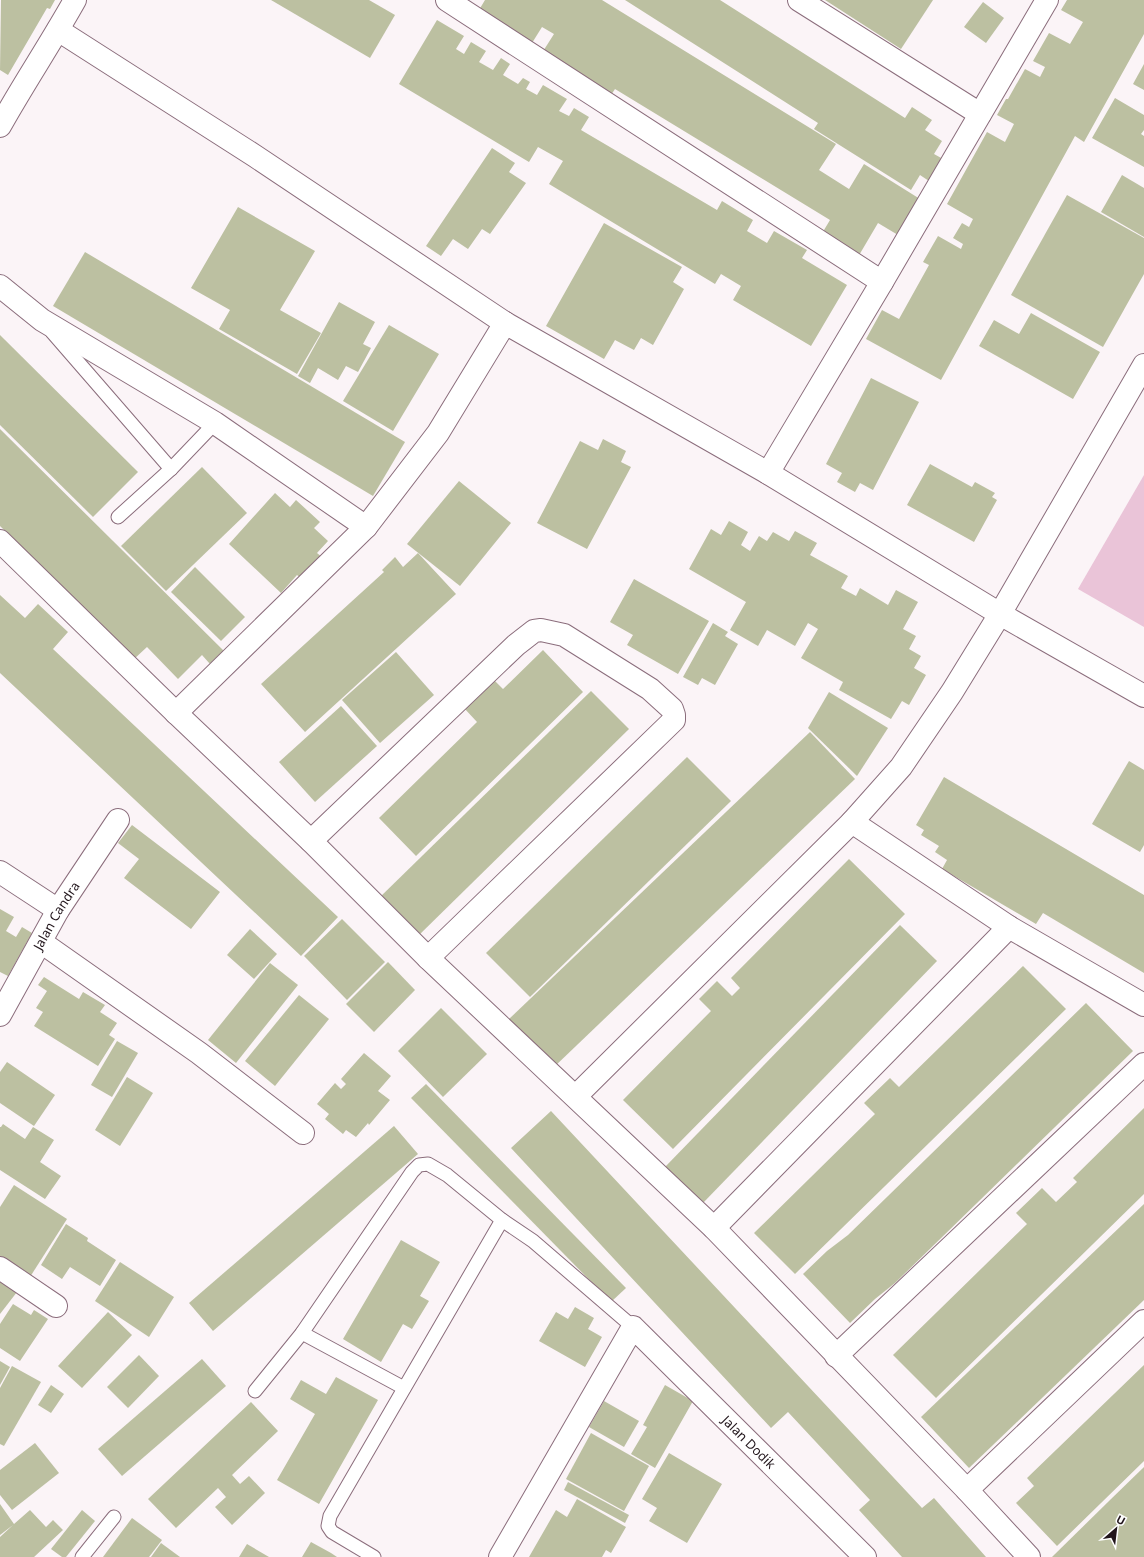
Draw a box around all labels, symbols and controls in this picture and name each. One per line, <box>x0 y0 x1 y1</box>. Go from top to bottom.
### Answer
street label: Jalan Candra <box>28 878 84 955</box>
street label: Jalan Dodik <box>717 1410 780 1473</box>
north arrow <box>1096 1509 1136 1549</box>
text: U <box>1114 1511 1128 1528</box>

